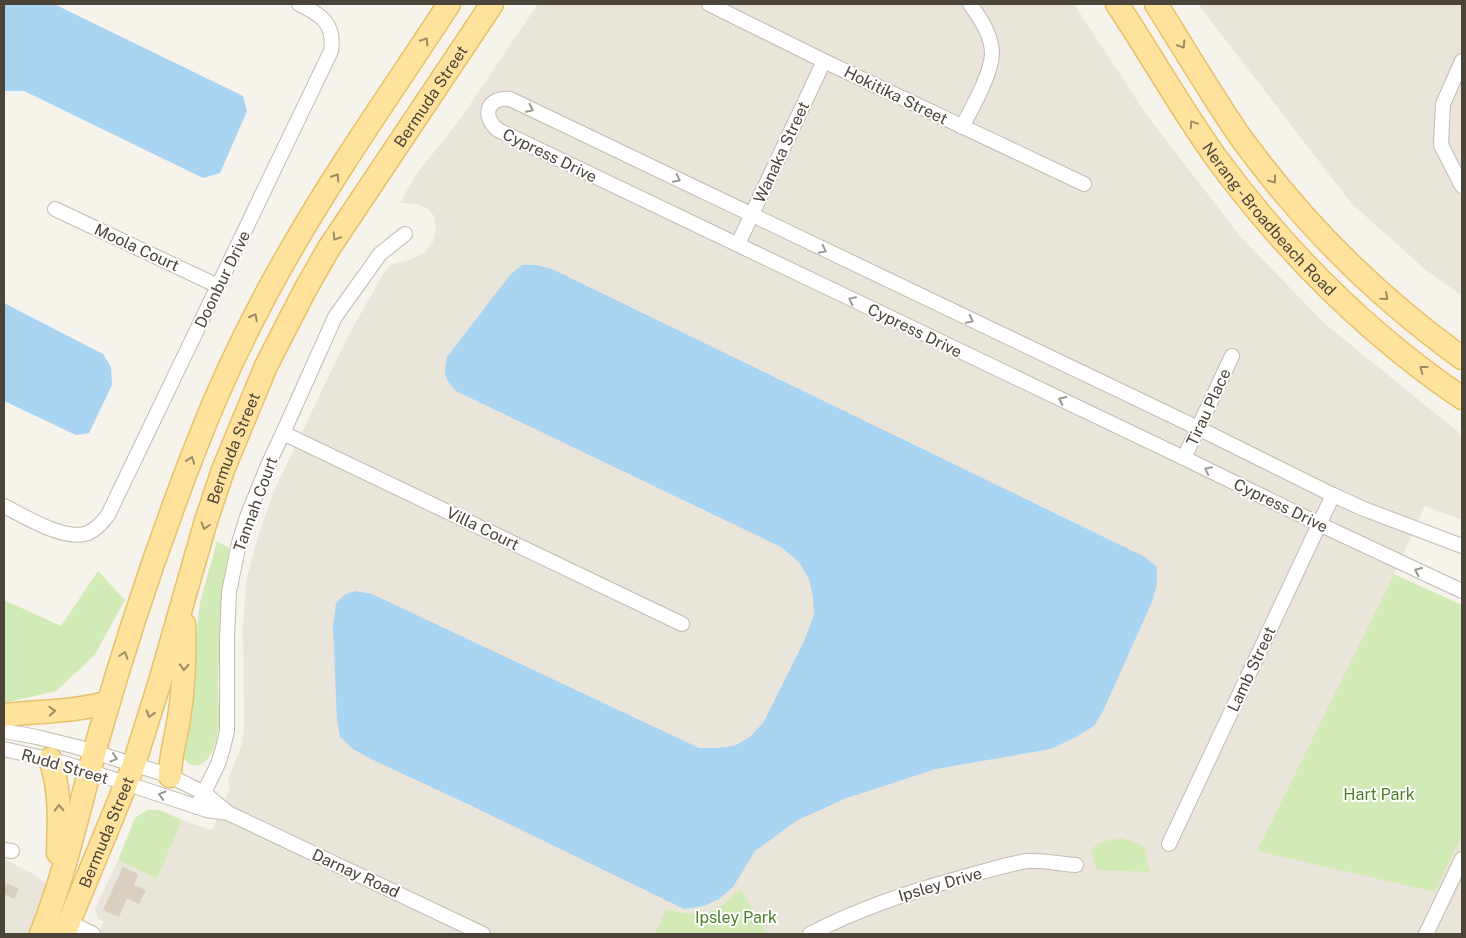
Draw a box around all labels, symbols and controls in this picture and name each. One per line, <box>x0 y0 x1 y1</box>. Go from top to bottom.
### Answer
one-way arrow <box>419 37 428 46</box>
one-way arrow <box>1176 40 1185 49</box>
street label: Bermuda Street <box>390 42 472 151</box>
street label: Hokitika Street <box>841 62 951 129</box>
street label: Wanaka Street <box>750 98 813 206</box>
one-way arrow <box>525 103 534 113</box>
one-way arrow <box>1190 120 1199 130</box>
street label: Cypress Drive <box>500 124 600 186</box>
street label: Nerang - Broadbeach Road <box>1198 139 1340 300</box>
one-way arrow <box>330 173 339 183</box>
one-way arrow <box>672 173 681 183</box>
one-way arrow <box>1267 174 1276 183</box>
street label: Moola Court <box>91 220 182 275</box>
street label: Doonbur Drive <box>191 228 254 331</box>
one-way arrow <box>333 232 342 241</box>
one-way arrow <box>818 243 827 254</box>
one-way arrow <box>1380 291 1389 300</box>
one-way arrow <box>848 295 857 306</box>
street label: Cypress Drive <box>865 299 965 361</box>
one-way arrow <box>248 313 258 322</box>
one-way arrow <box>965 314 974 324</box>
street label: Tirau Place <box>1182 366 1235 449</box>
one-way arrow <box>1420 367 1429 375</box>
street label: Bermuda Street <box>203 390 264 507</box>
one-way arrow <box>1058 396 1067 406</box>
street label: Tannah Court <box>230 454 281 554</box>
one-way arrow <box>185 456 195 464</box>
one-way arrow <box>1205 466 1214 476</box>
street label: Cypress Drive <box>1231 474 1331 536</box>
street label: Villa Court <box>443 503 522 554</box>
one-way arrow <box>200 521 210 529</box>
one-way arrow <box>1414 566 1423 577</box>
street label: Lamb Street <box>1223 624 1279 715</box>
one-way arrow <box>118 651 128 660</box>
one-way arrow <box>179 663 190 671</box>
one-way arrow <box>49 705 57 716</box>
one-way arrow <box>146 710 156 718</box>
street label: Rudd Street <box>19 745 111 788</box>
one-way arrow <box>109 752 118 762</box>
street label: Bermuda Street <box>75 774 138 891</box>
park label: Hart Park <box>1343 785 1415 804</box>
one-way arrow <box>158 791 166 801</box>
one-way arrow <box>53 804 64 812</box>
street label: Darnay Road <box>309 845 403 902</box>
street label: Ipsley Drive <box>896 863 984 905</box>
park label: Ipsley Park <box>695 908 777 927</box>

